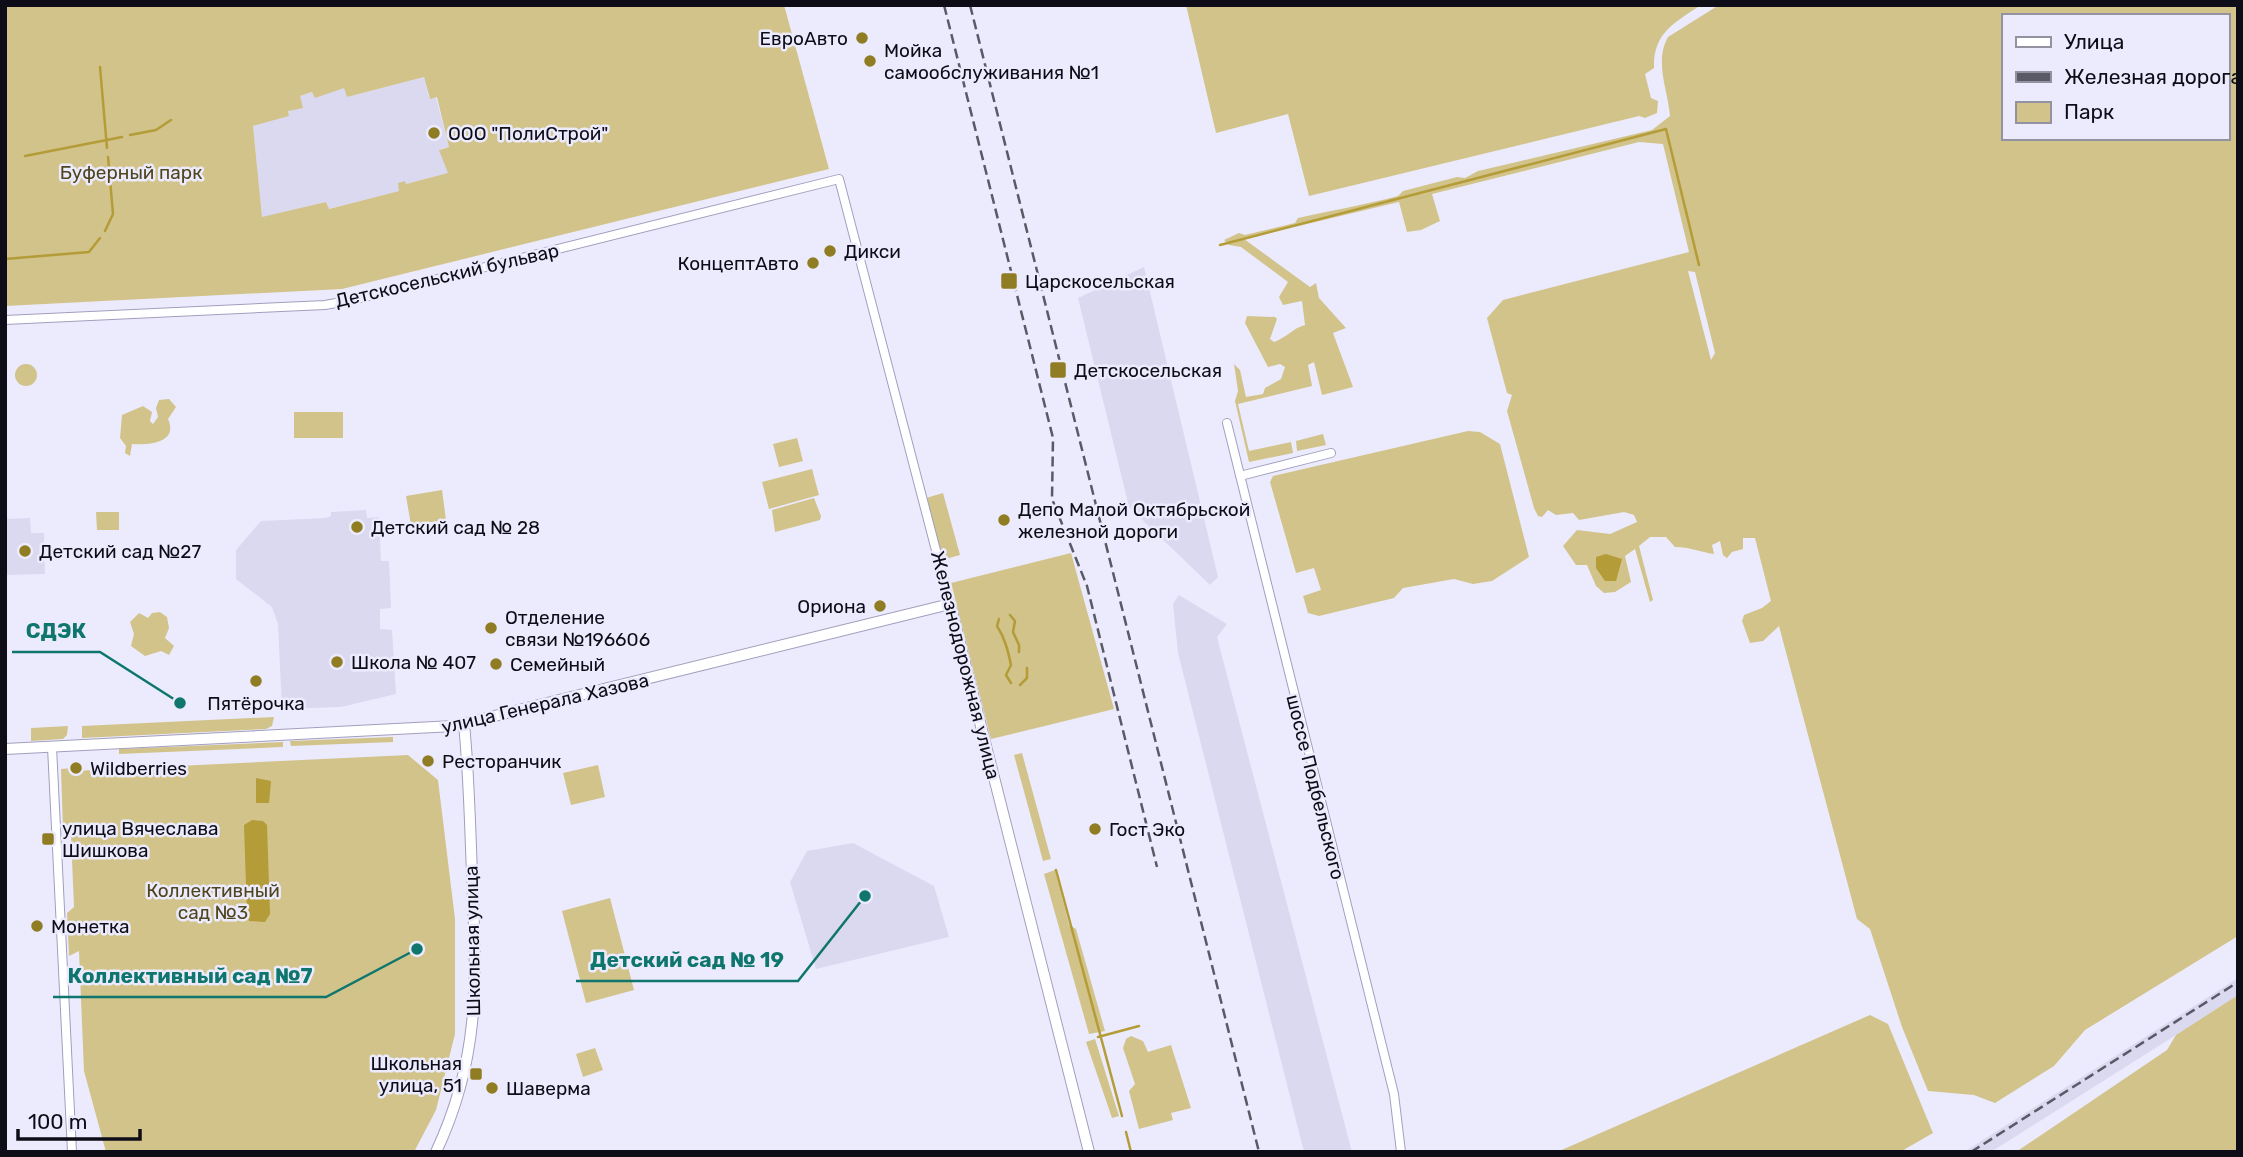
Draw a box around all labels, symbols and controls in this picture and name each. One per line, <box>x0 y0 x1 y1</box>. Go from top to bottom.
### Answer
legend <box>2002 14 2229 140</box>
place label: ЕвроАвто <box>760 27 848 50</box>
text: Улица <box>2064 29 2124 54</box>
marker: ЕвроАвто <box>854 30 870 46</box>
place label: Мойка самообслуживания №1 <box>884 39 1099 84</box>
marker: Мойка самообслуживания №1 <box>862 53 878 69</box>
text: Железная дорога <box>2064 64 2242 89</box>
text: Парк <box>2064 99 2114 124</box>
place label: ООО "ПолиСтрой" <box>448 122 608 145</box>
marker: ООО "ПолиСтрой" <box>426 125 442 141</box>
park label: Буферный парк <box>60 161 202 184</box>
street label: Детскосельский бульвар <box>333 239 561 312</box>
place label: Дикси <box>844 240 901 263</box>
marker: Дикси <box>822 243 838 259</box>
place label: КонцептАвто <box>678 252 799 275</box>
marker: КонцептАвто <box>805 255 821 271</box>
place label: Царскосельская <box>1025 270 1175 293</box>
marker: Царскосельская <box>999 271 1019 291</box>
place label: Детскосельская <box>1074 359 1222 382</box>
marker: Детскосельская <box>1048 360 1068 380</box>
place label: Депо Малой Октябрьской железной дороги <box>1018 498 1250 543</box>
marker: Депо Малой Октябрьской железной дороги <box>996 512 1012 528</box>
place label: Детский сад № 28 <box>371 516 540 539</box>
marker: Детский сад № 28 <box>349 519 365 535</box>
place label: Детский сад №27 <box>39 540 201 563</box>
marker: Детский сад №27 <box>17 543 33 559</box>
street label: Железнодорожная улица <box>926 548 1005 782</box>
place label: Ориона <box>797 595 866 618</box>
marker: Ориона <box>872 598 888 614</box>
place label: Отделение связи №196606 <box>505 606 650 651</box>
callout: СДЭК <box>12 610 100 652</box>
text: СДЭК <box>26 618 86 643</box>
marker: Отделение связи №196606 <box>483 620 499 636</box>
place label: Школа № 407 <box>351 651 476 674</box>
place label: Семейный <box>510 653 605 676</box>
marker: Школа № 407 <box>329 654 345 670</box>
marker: Семейный <box>488 656 504 672</box>
street label: улица Генерала Хазова <box>439 668 651 739</box>
marker: Пятёрочка <box>248 673 264 689</box>
place label: Пятёрочка <box>207 692 305 715</box>
street label: шоссе Подбельского <box>1281 692 1350 882</box>
place label: Ресторанчик <box>442 750 562 773</box>
marker: Ресторанчик <box>420 753 436 769</box>
place label: Wildberries <box>90 757 187 780</box>
marker: Wildberries <box>68 760 84 776</box>
place label: улица Вячеслава Шишкова <box>62 817 219 862</box>
place label: Гост Эко <box>1109 818 1185 841</box>
marker: Гост Эко <box>1087 821 1103 837</box>
marker: улица Вячеслава Шишкова <box>40 831 56 847</box>
street label: Школьная улица <box>460 865 485 1017</box>
park label: Коллективный сад №3 <box>146 879 280 924</box>
place label: Монетка <box>51 915 130 938</box>
marker: Монетка <box>29 918 45 934</box>
callout: Детский сад № 19 <box>576 939 798 981</box>
text: Детский сад № 19 <box>590 947 784 972</box>
callout: Коллективный сад №7 <box>53 955 326 997</box>
text: Коллективный сад №7 <box>68 963 312 988</box>
place label: Школьная улица, 51 <box>370 1052 462 1097</box>
marker: Школьная улица, 51 <box>468 1066 484 1082</box>
place label: Шаверма <box>506 1077 591 1100</box>
marker: Шаверма <box>484 1080 500 1096</box>
scale bar <box>18 1098 140 1142</box>
text: 100 m <box>28 1109 87 1134</box>

